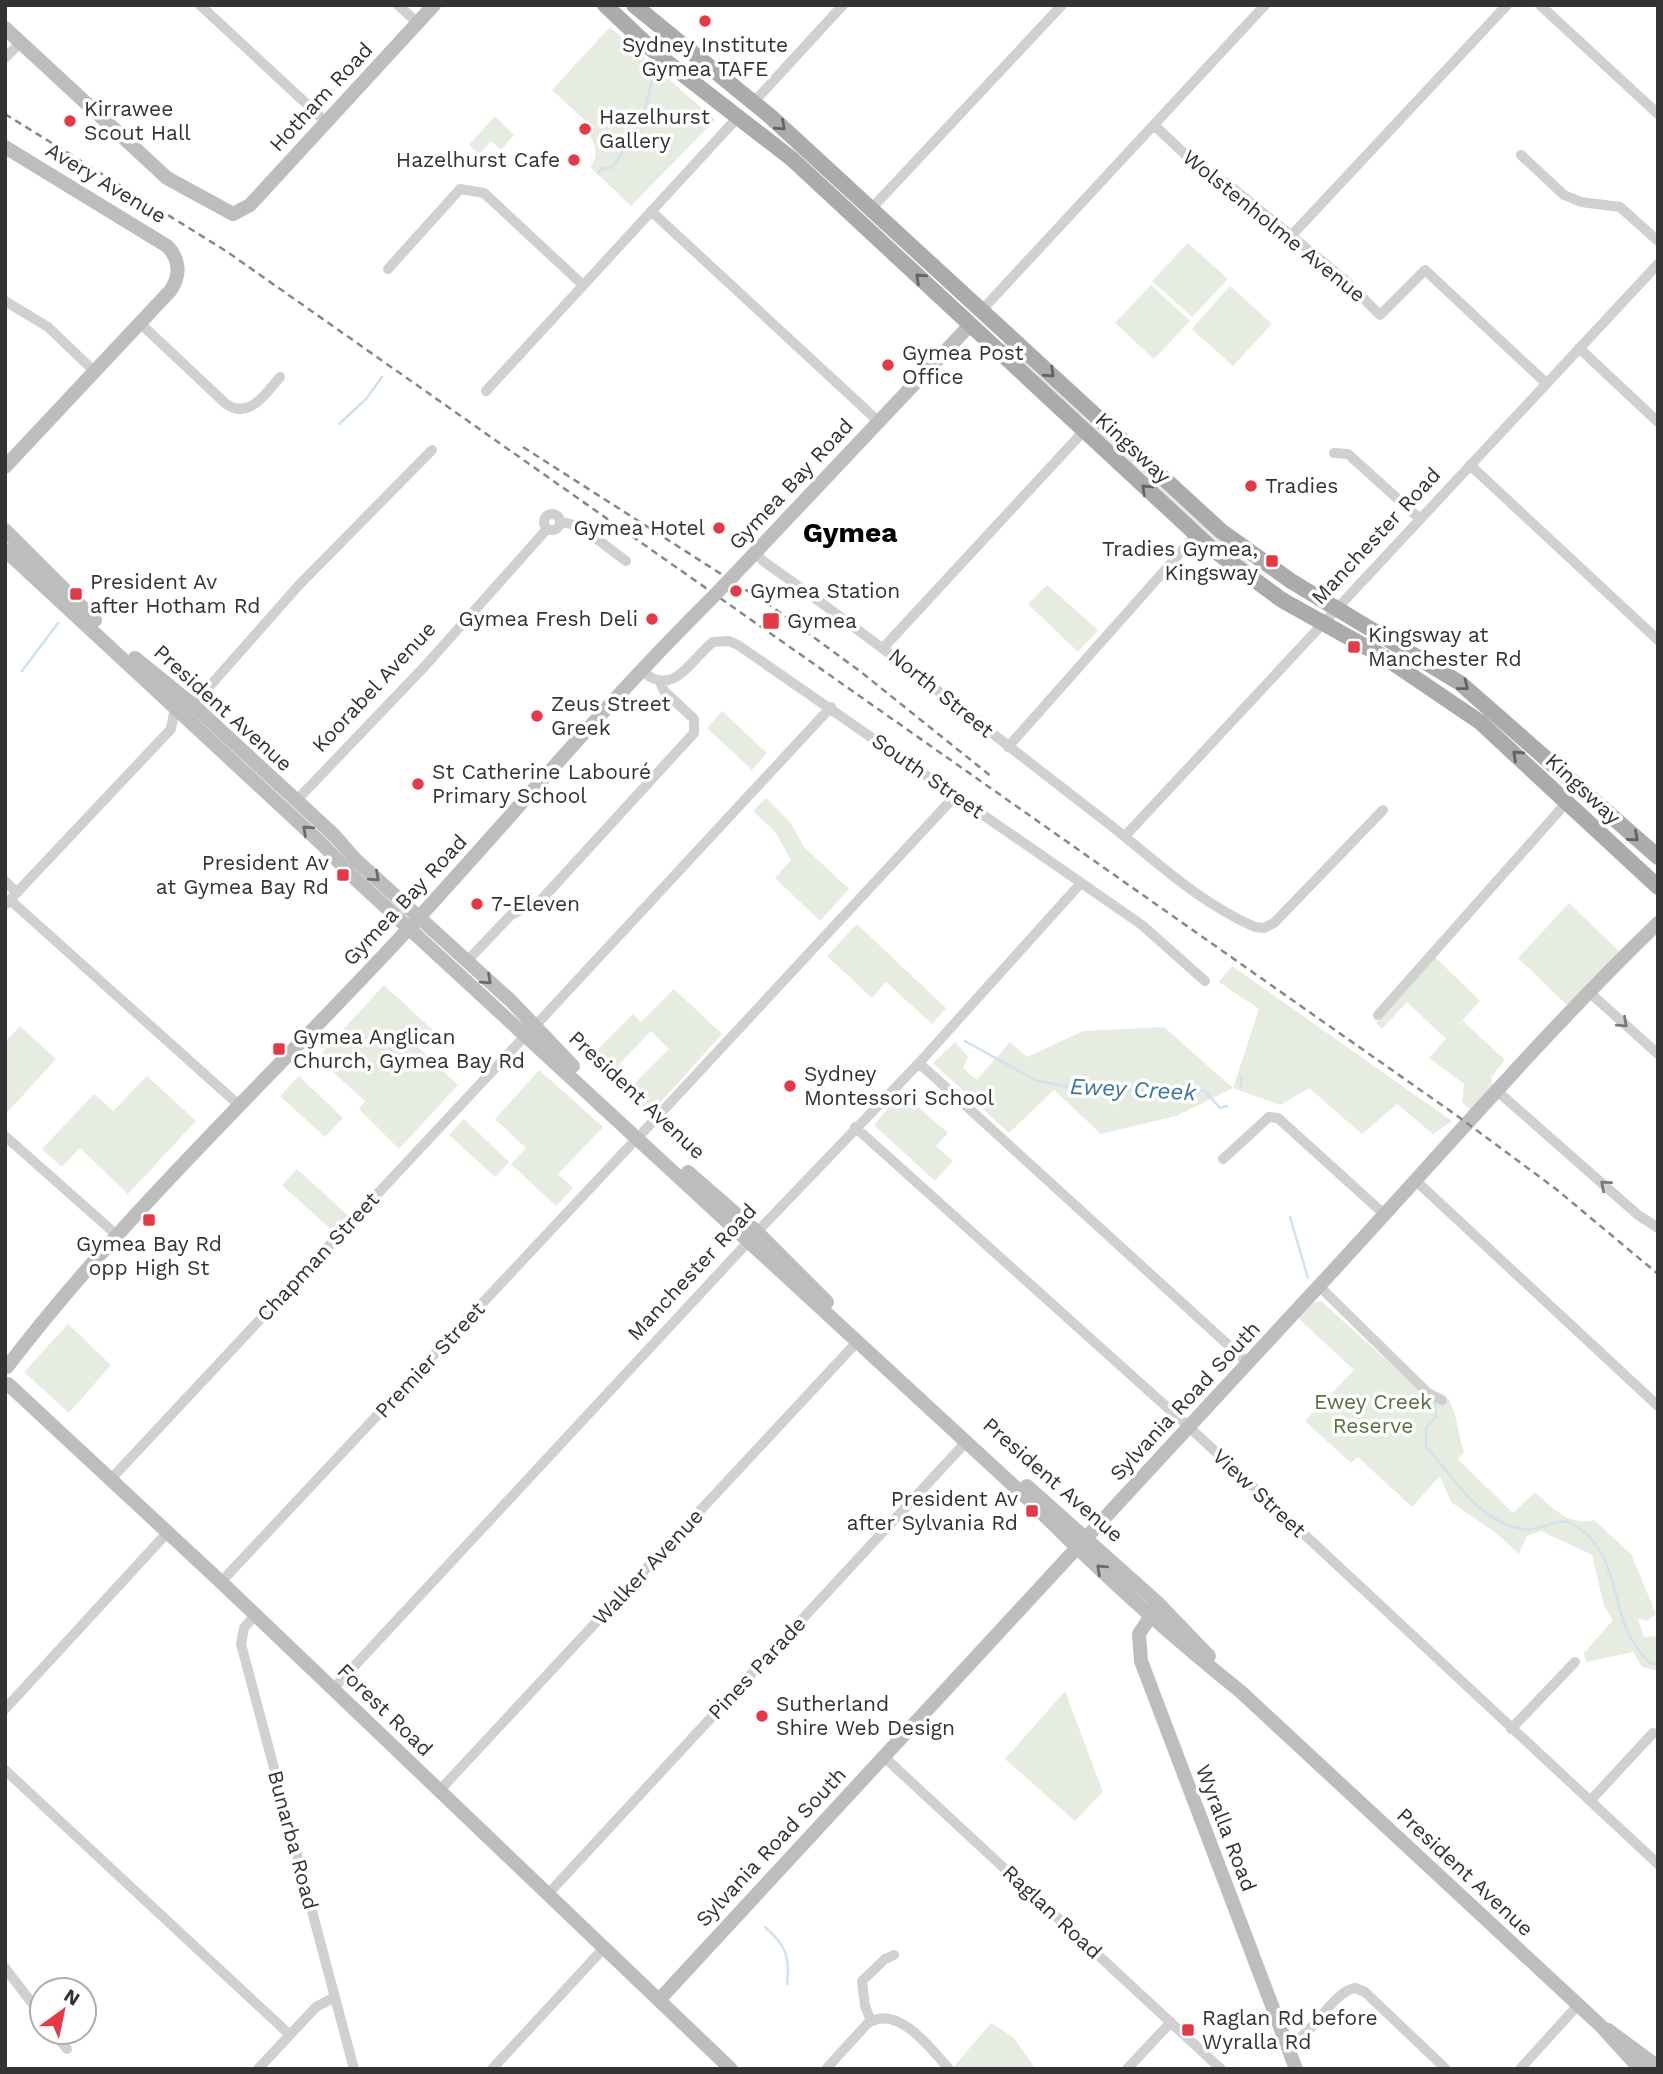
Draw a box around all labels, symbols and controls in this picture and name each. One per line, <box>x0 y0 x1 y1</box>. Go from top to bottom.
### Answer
marker: Sydney Institute Gymea TAFE <box>697 13 713 29</box>
place label: Sydney Institute Gymea TAFE <box>622 32 788 81</box>
street label: Hotham Road <box>264 37 377 156</box>
place label: Kirrawee Scout Hall <box>84 96 191 145</box>
place label: Hazelhurst Gallery <box>599 104 710 153</box>
marker: Kirrawee Scout Hall <box>62 113 78 129</box>
one-way arrow <box>773 118 786 130</box>
marker: Hazelhurst Gallery <box>577 121 593 137</box>
street label: Avery Avenue <box>42 137 171 228</box>
street label: Wolstenholme Avenue <box>1178 144 1371 307</box>
place label: Hazelhurst Cafe <box>396 147 560 172</box>
marker: Hazelhurst Cafe <box>566 152 582 168</box>
one-way arrow <box>915 274 928 286</box>
place label: Gymea Post Office <box>902 340 1024 389</box>
marker: Gymea Post Office <box>880 357 896 373</box>
one-way arrow <box>1042 365 1055 378</box>
street label: Kingsway <box>1091 407 1176 489</box>
street label: Gymea Bay Road <box>723 413 859 555</box>
street label: Manchester Road <box>1306 462 1445 609</box>
place label: Tradies <box>1265 473 1338 498</box>
marker: Tradies <box>1243 478 1259 494</box>
one-way arrow <box>1141 485 1154 497</box>
place label: Gymea Hotel <box>573 515 706 540</box>
district label: Gymea <box>803 515 897 549</box>
marker: Gymea Hotel <box>711 520 727 536</box>
place label: Tradies Gymea, Kingsway <box>1102 536 1258 585</box>
marker: Tradies Gymea, Kingsway <box>1264 553 1280 569</box>
place label: President Av after Hotham Rd <box>90 569 260 618</box>
place label: Gymea Station <box>750 578 900 603</box>
marker: Gymea Station <box>728 583 744 599</box>
marker: President Av after Hotham Rd <box>68 586 84 602</box>
place label: Gymea Fresh Deli <box>459 606 638 631</box>
place label: Gymea <box>787 608 857 633</box>
marker: Gymea Fresh Deli <box>644 611 660 627</box>
marker: Gymea <box>761 611 781 631</box>
street label: Koorabel Avenue <box>307 616 441 757</box>
place label: Kingsway at Manchester Rd <box>1368 622 1522 671</box>
street label: President Avenue <box>149 639 298 776</box>
marker: Kingsway at Manchester Rd <box>1346 639 1362 655</box>
street label: North Street <box>884 643 999 743</box>
one-way arrow <box>1456 678 1469 691</box>
place label: Zeus Street Greek <box>551 691 670 740</box>
marker: Zeus Street Greek <box>529 708 545 724</box>
street label: South Street <box>867 728 989 824</box>
street label: Kingsway <box>1541 748 1626 830</box>
one-way arrow <box>1512 751 1525 764</box>
place label: St Catherine Labouré Primary School <box>432 759 651 808</box>
marker: St Catherine Labouré Primary School <box>410 776 426 792</box>
one-way arrow <box>302 826 315 838</box>
street label: Gymea Bay Road <box>337 829 472 970</box>
one-way arrow <box>1626 829 1639 841</box>
place label: President Av at Gymea Bay Rd <box>156 850 329 899</box>
marker: President Av at Gymea Bay Rd <box>335 867 351 883</box>
one-way arrow <box>367 869 380 882</box>
place label: 7-Eleven <box>491 891 580 916</box>
marker: 7-Eleven <box>469 896 485 912</box>
one-way arrow <box>479 972 492 984</box>
one-way arrow <box>1615 1015 1628 1027</box>
place label: Gymea Anglican Church, Gymea Bay Rd <box>293 1024 525 1073</box>
street label: President Avenue <box>564 1025 711 1164</box>
marker: Gymea Anglican Church, Gymea Bay Rd <box>271 1041 287 1057</box>
place label: Sydney Montessori School <box>804 1061 995 1110</box>
water label: Ewey Creek <box>1069 1073 1198 1106</box>
marker: Sydney Montessori School <box>782 1078 798 1094</box>
one-way arrow <box>1600 1181 1613 1194</box>
street label: Chapman Street <box>251 1187 384 1327</box>
street label: Manchester Road <box>622 1198 761 1345</box>
marker: Gymea Bay Rd opp High St <box>141 1212 157 1228</box>
place label: Gymea Bay Rd opp High St <box>76 1231 222 1280</box>
street label: Premier Street <box>370 1296 490 1423</box>
street label: Sylvania Road South <box>1104 1316 1265 1485</box>
park label: Ewey Creek Reserve <box>1314 1389 1432 1438</box>
street label: President Avenue <box>978 1412 1128 1547</box>
street label: View Street <box>1207 1443 1311 1542</box>
place label: President Av after Sylvania Rd <box>847 1486 1018 1535</box>
street label: Walker Avenue <box>587 1503 708 1630</box>
marker: President Av after Sylvania Rd <box>1024 1503 1040 1519</box>
one-way arrow <box>1096 1565 1109 1578</box>
street label: Pines Parade <box>703 1611 811 1724</box>
street label: Forest Road <box>332 1658 438 1761</box>
place label: Sutherland Shire Web Design <box>776 1691 955 1740</box>
marker: Sutherland Shire Web Design <box>754 1708 770 1724</box>
street label: Wyralla Road <box>1191 1761 1262 1895</box>
street label: Sylvania Road South <box>690 1762 851 1931</box>
street label: Bunarba Road <box>263 1768 324 1912</box>
street label: President Avenue <box>1392 1802 1539 1941</box>
street label: Raglan Road <box>997 1859 1107 1964</box>
north arrow <box>28 1976 98 2046</box>
text: N <box>60 1984 84 2011</box>
place label: Raglan Rd before Wyralla Rd <box>1202 2005 1378 2054</box>
marker: Raglan Rd before Wyralla Rd <box>1180 2022 1196 2038</box>

